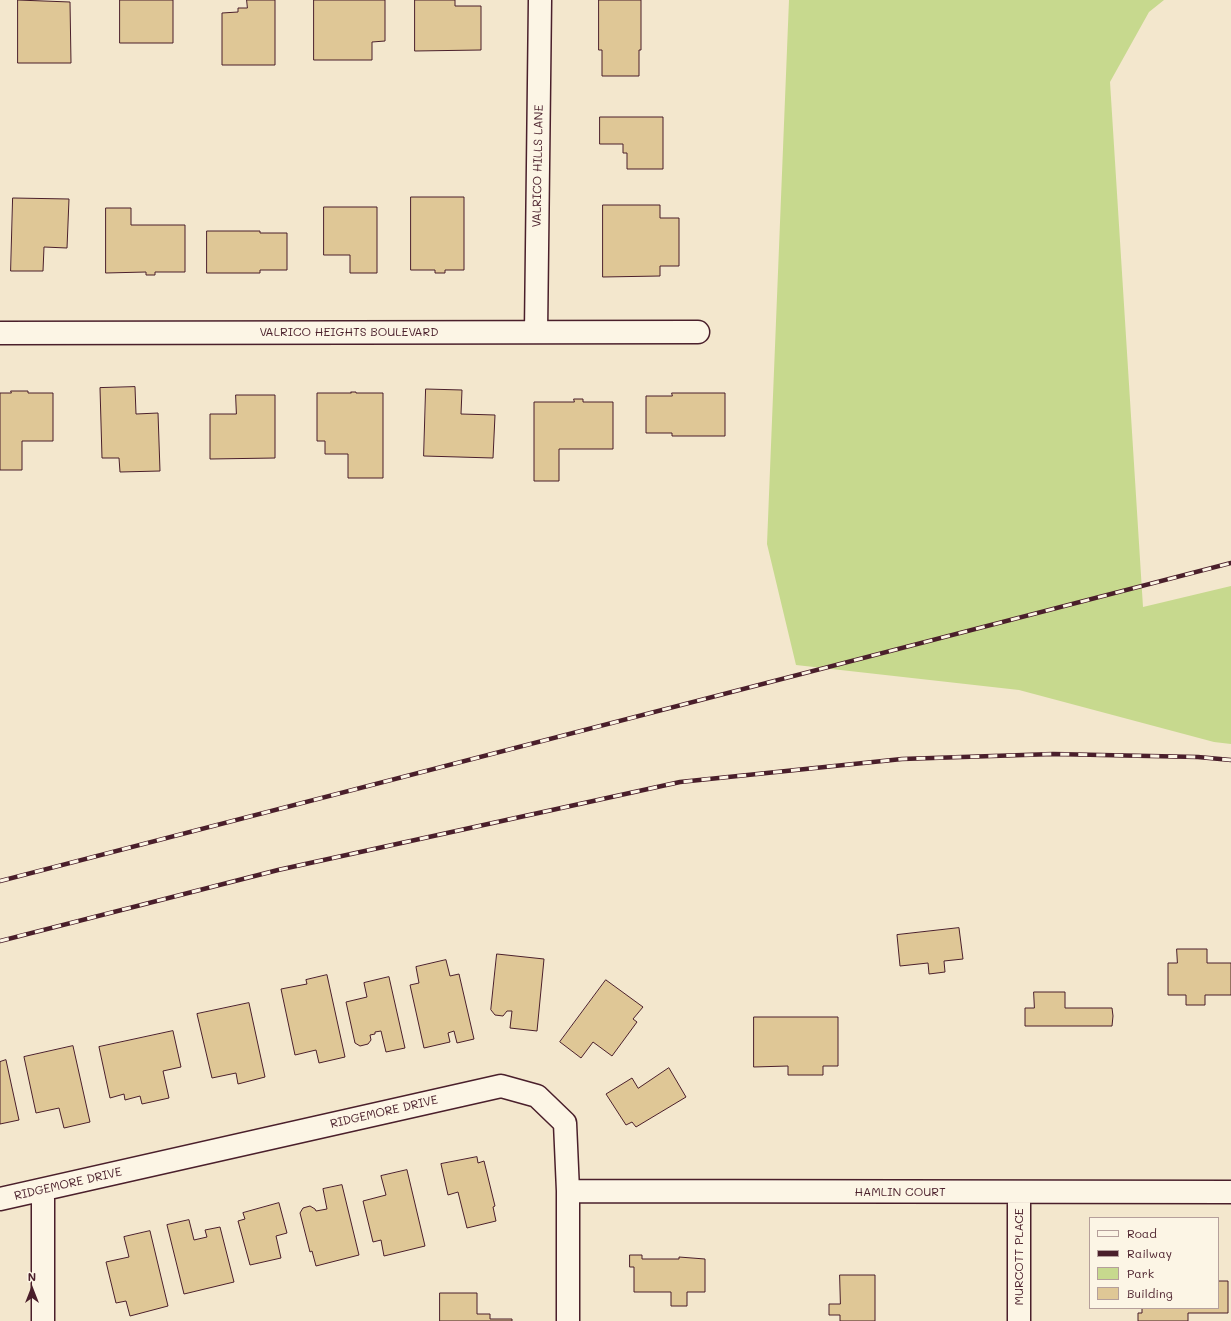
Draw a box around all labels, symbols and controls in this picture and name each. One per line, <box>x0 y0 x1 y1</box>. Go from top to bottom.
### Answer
street label: VALRICO HILLS LANE <box>530 104 546 228</box>
street label: VALRICO HEIGHTS BOULEVARD <box>259 325 439 339</box>
street label: RIDGEMORE DRIVE <box>329 1093 439 1131</box>
street label: RIDGEMORE DRIVE <box>13 1165 123 1203</box>
street label: HAMLIN COURT <box>854 1185 946 1199</box>
street label: MURCOTT PLACE <box>1012 1208 1026 1306</box>
legend <box>1089 1217 1219 1309</box>
text: Road <box>1127 1225 1157 1241</box>
text: Railway <box>1127 1245 1172 1261</box>
text: Park <box>1127 1265 1154 1281</box>
north arrow <box>12 1269 52 1309</box>
text: N <box>28 1269 36 1284</box>
text: Building <box>1127 1285 1173 1301</box>

